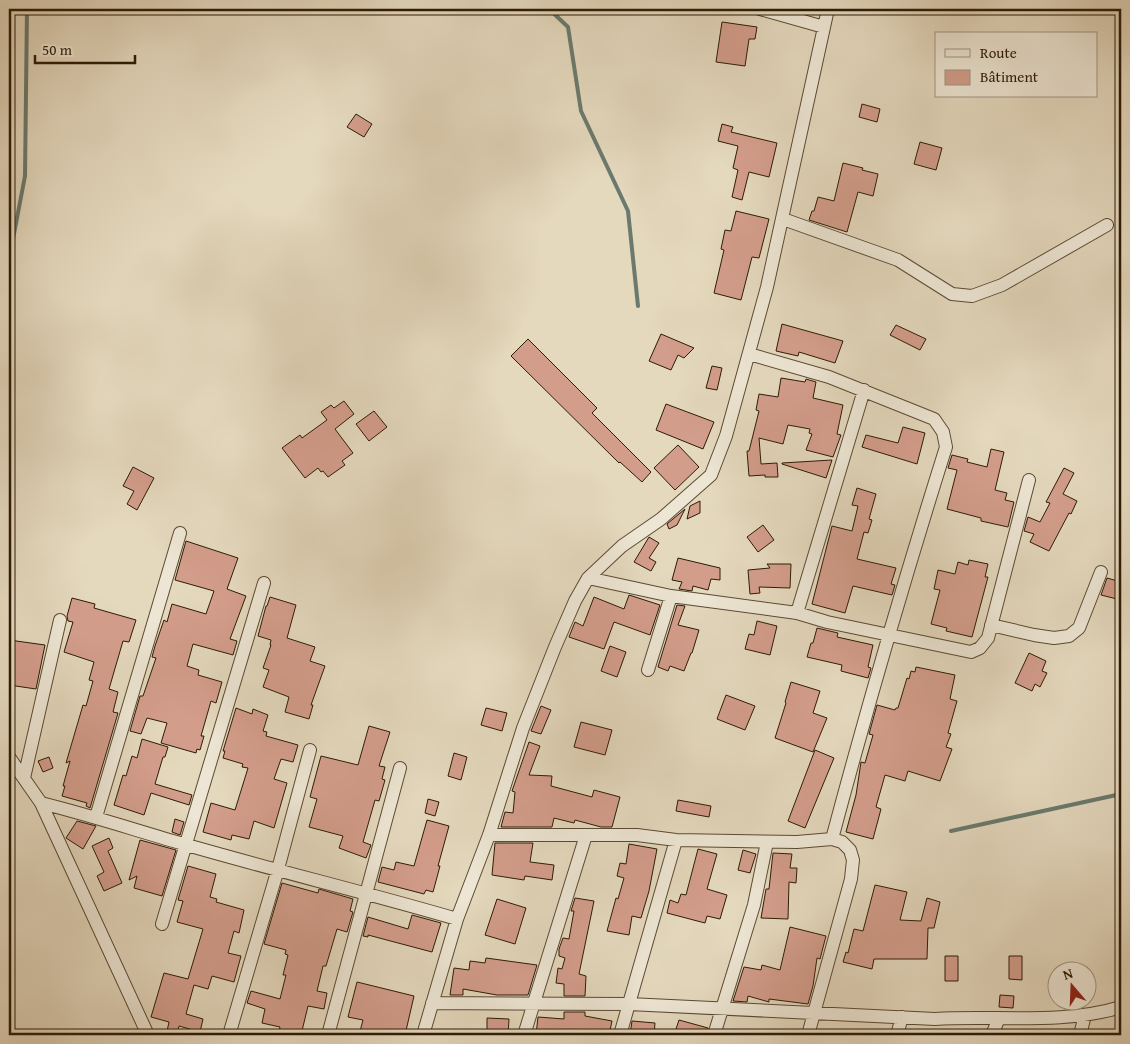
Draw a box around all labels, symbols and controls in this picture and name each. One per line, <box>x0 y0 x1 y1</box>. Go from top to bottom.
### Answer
scale bar <box>35 32 135 64</box>
legend <box>935 32 1098 98</box>
text: 50 m <box>42 39 73 60</box>
text: Route <box>980 42 1017 63</box>
text: Bâtiment <box>980 66 1039 87</box>
north arrow <box>1048 962 1098 1012</box>
text: N <box>1060 963 1076 985</box>

